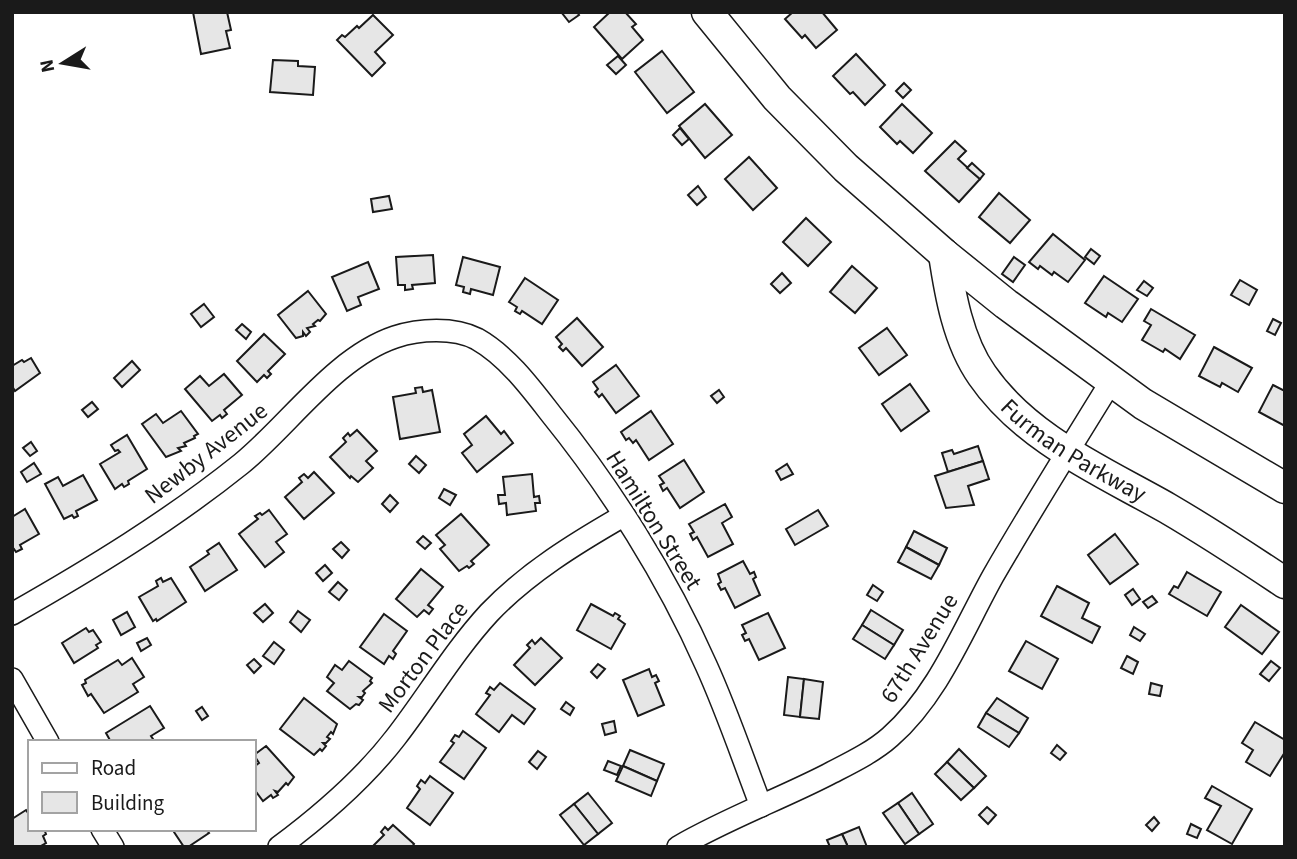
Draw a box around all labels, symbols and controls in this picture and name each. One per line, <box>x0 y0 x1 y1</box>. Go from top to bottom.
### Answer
north arrow <box>28 28 98 98</box>
text: N <box>33 57 62 75</box>
street label: Furman Parkway <box>992 391 1153 511</box>
street label: Newby Avenue <box>137 394 275 513</box>
street label: Hamilton Street <box>597 444 710 597</box>
street label: 67th Avenue <box>872 586 967 710</box>
street label: Morton Place <box>370 594 477 720</box>
legend <box>28 740 256 831</box>
text: Road <box>91 753 136 783</box>
text: Building <box>91 788 165 818</box>

